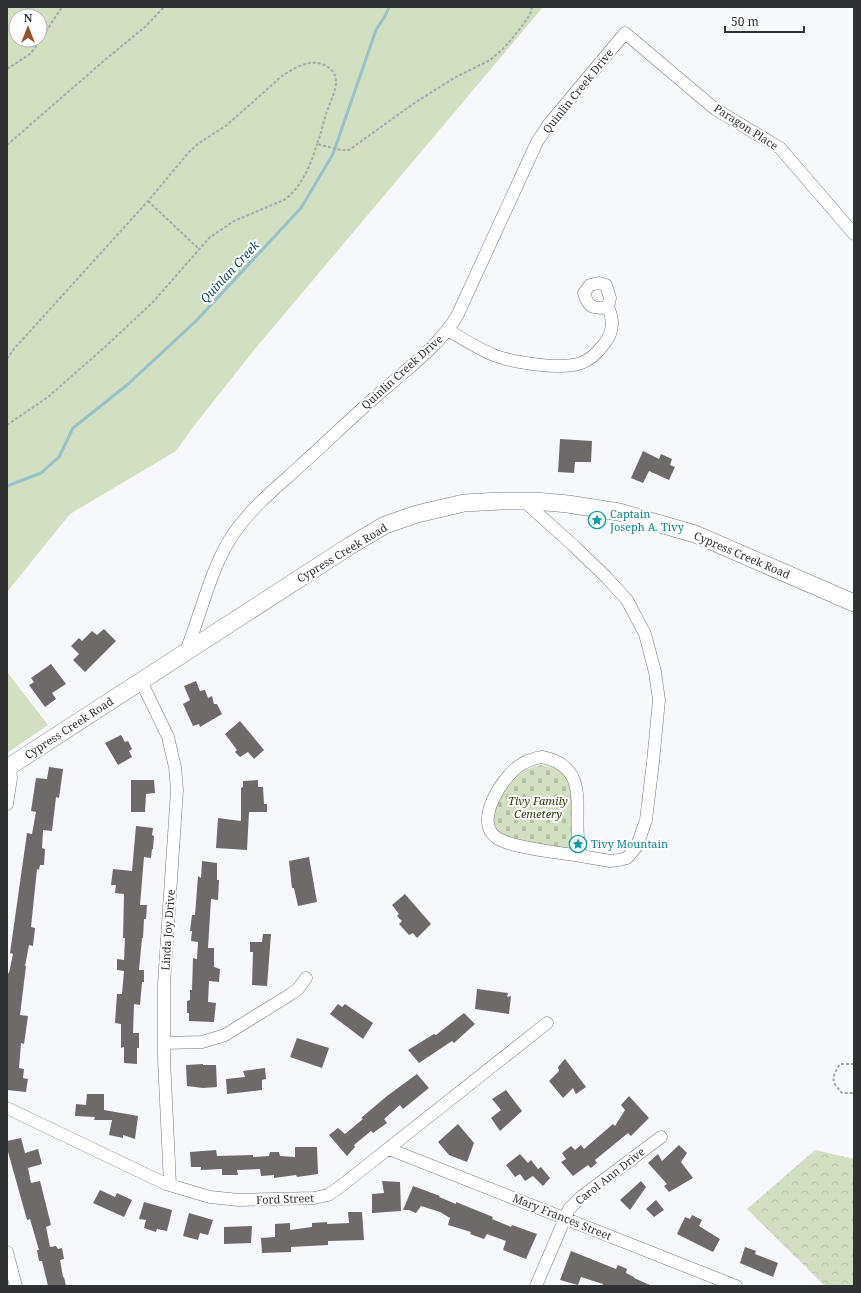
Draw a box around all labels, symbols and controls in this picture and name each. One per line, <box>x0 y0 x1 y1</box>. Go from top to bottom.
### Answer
north arrow <box>8 8 48 48</box>
scale bar <box>725 8 804 34</box>
text: N <box>24 10 33 25</box>
text: 50 m <box>731 13 759 30</box>
street label: Quinlin Creek Drive <box>539 45 616 136</box>
street label: Paragon Place <box>711 100 781 153</box>
water label: Quinlan Creek <box>196 236 264 306</box>
street label: Quinlin Creek Drive <box>358 331 446 412</box>
place label: Captain Joseph A. Tivy <box>609 506 685 534</box>
place icon: Captain Joseph A. Tivy <box>587 510 607 530</box>
street label: Cypress Creek Road <box>294 519 390 586</box>
street label: Cypress Creek Road <box>692 527 793 582</box>
street label: Cypress Creek Road <box>21 693 116 762</box>
park label: Tivy Family Cemetery <box>508 793 568 821</box>
place icon: Tivy Mountain <box>568 834 588 854</box>
place label: Tivy Mountain <box>591 836 668 851</box>
street label: Linda Joy Drive <box>157 889 178 971</box>
street label: Carol Ann Drive <box>572 1144 648 1208</box>
street label: Ford Street <box>256 1190 314 1207</box>
street label: Mary Frances Street <box>511 1190 614 1243</box>

